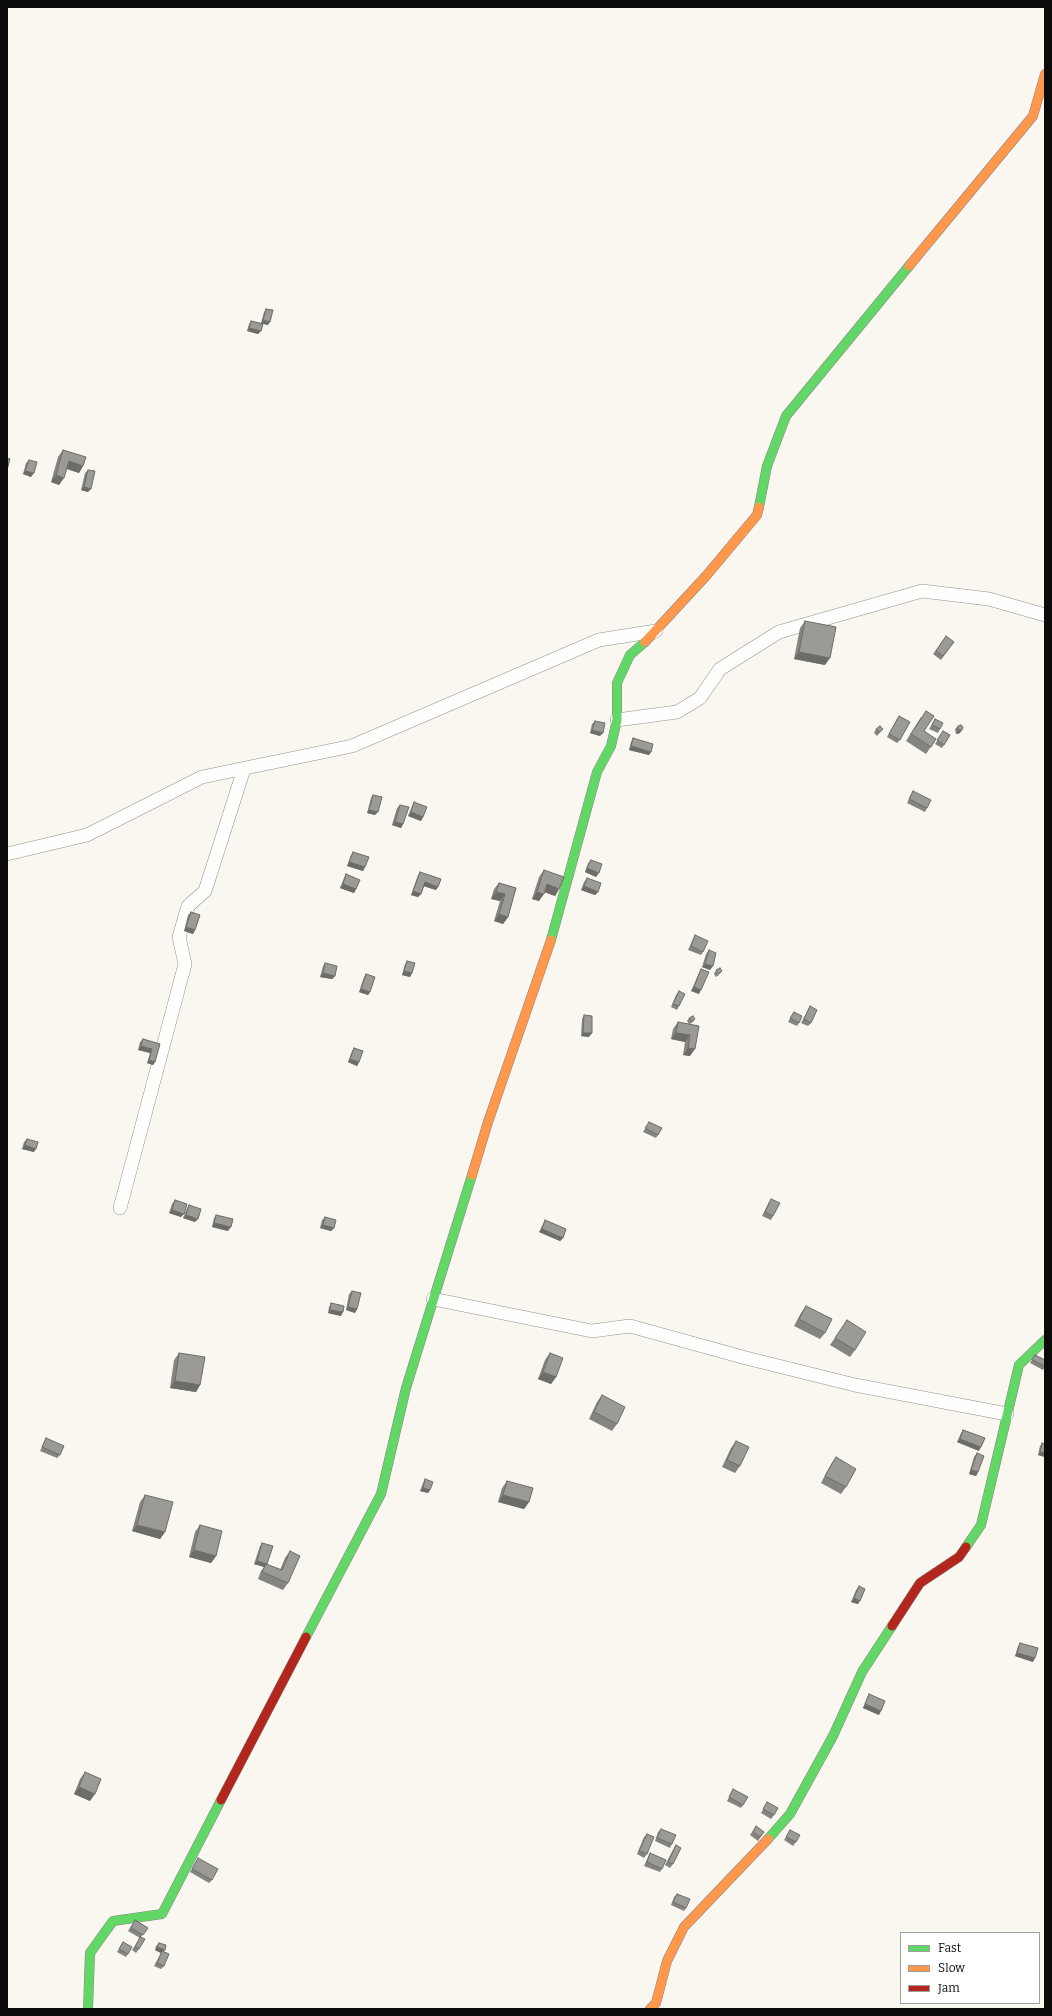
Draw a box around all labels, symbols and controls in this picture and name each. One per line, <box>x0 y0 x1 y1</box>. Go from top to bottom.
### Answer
legend <box>900 1932 1040 2004</box>
text: Fast <box>938 1941 961 1955</box>
text: Slow <box>938 1961 965 1975</box>
text: Jam <box>938 1981 960 1995</box>

